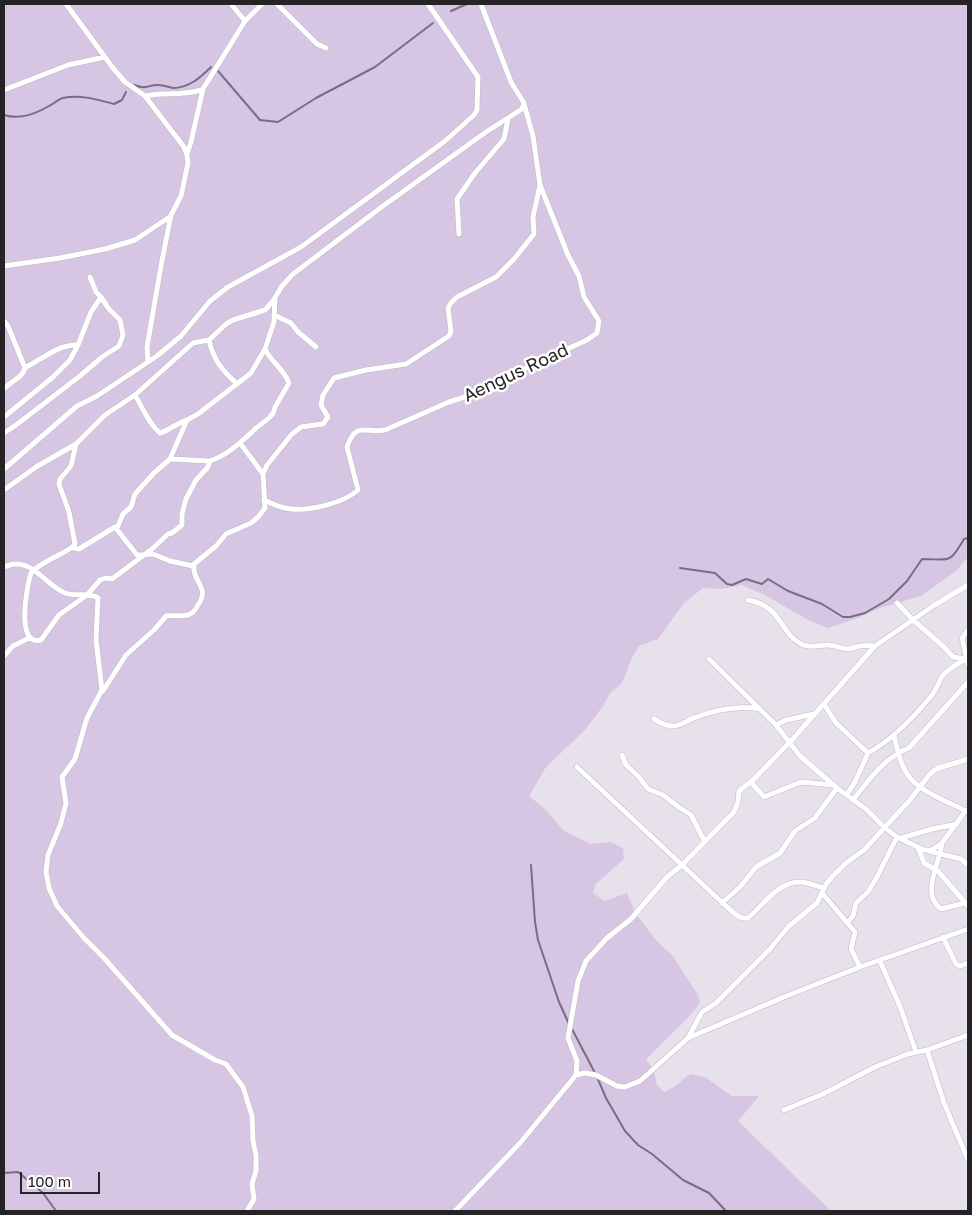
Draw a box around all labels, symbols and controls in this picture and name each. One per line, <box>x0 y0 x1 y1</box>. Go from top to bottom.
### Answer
street label: Aengus Road <box>460 339 572 407</box>
scale bar <box>22 1162 102 1194</box>
text: 100 m <box>28 1172 71 1190</box>

